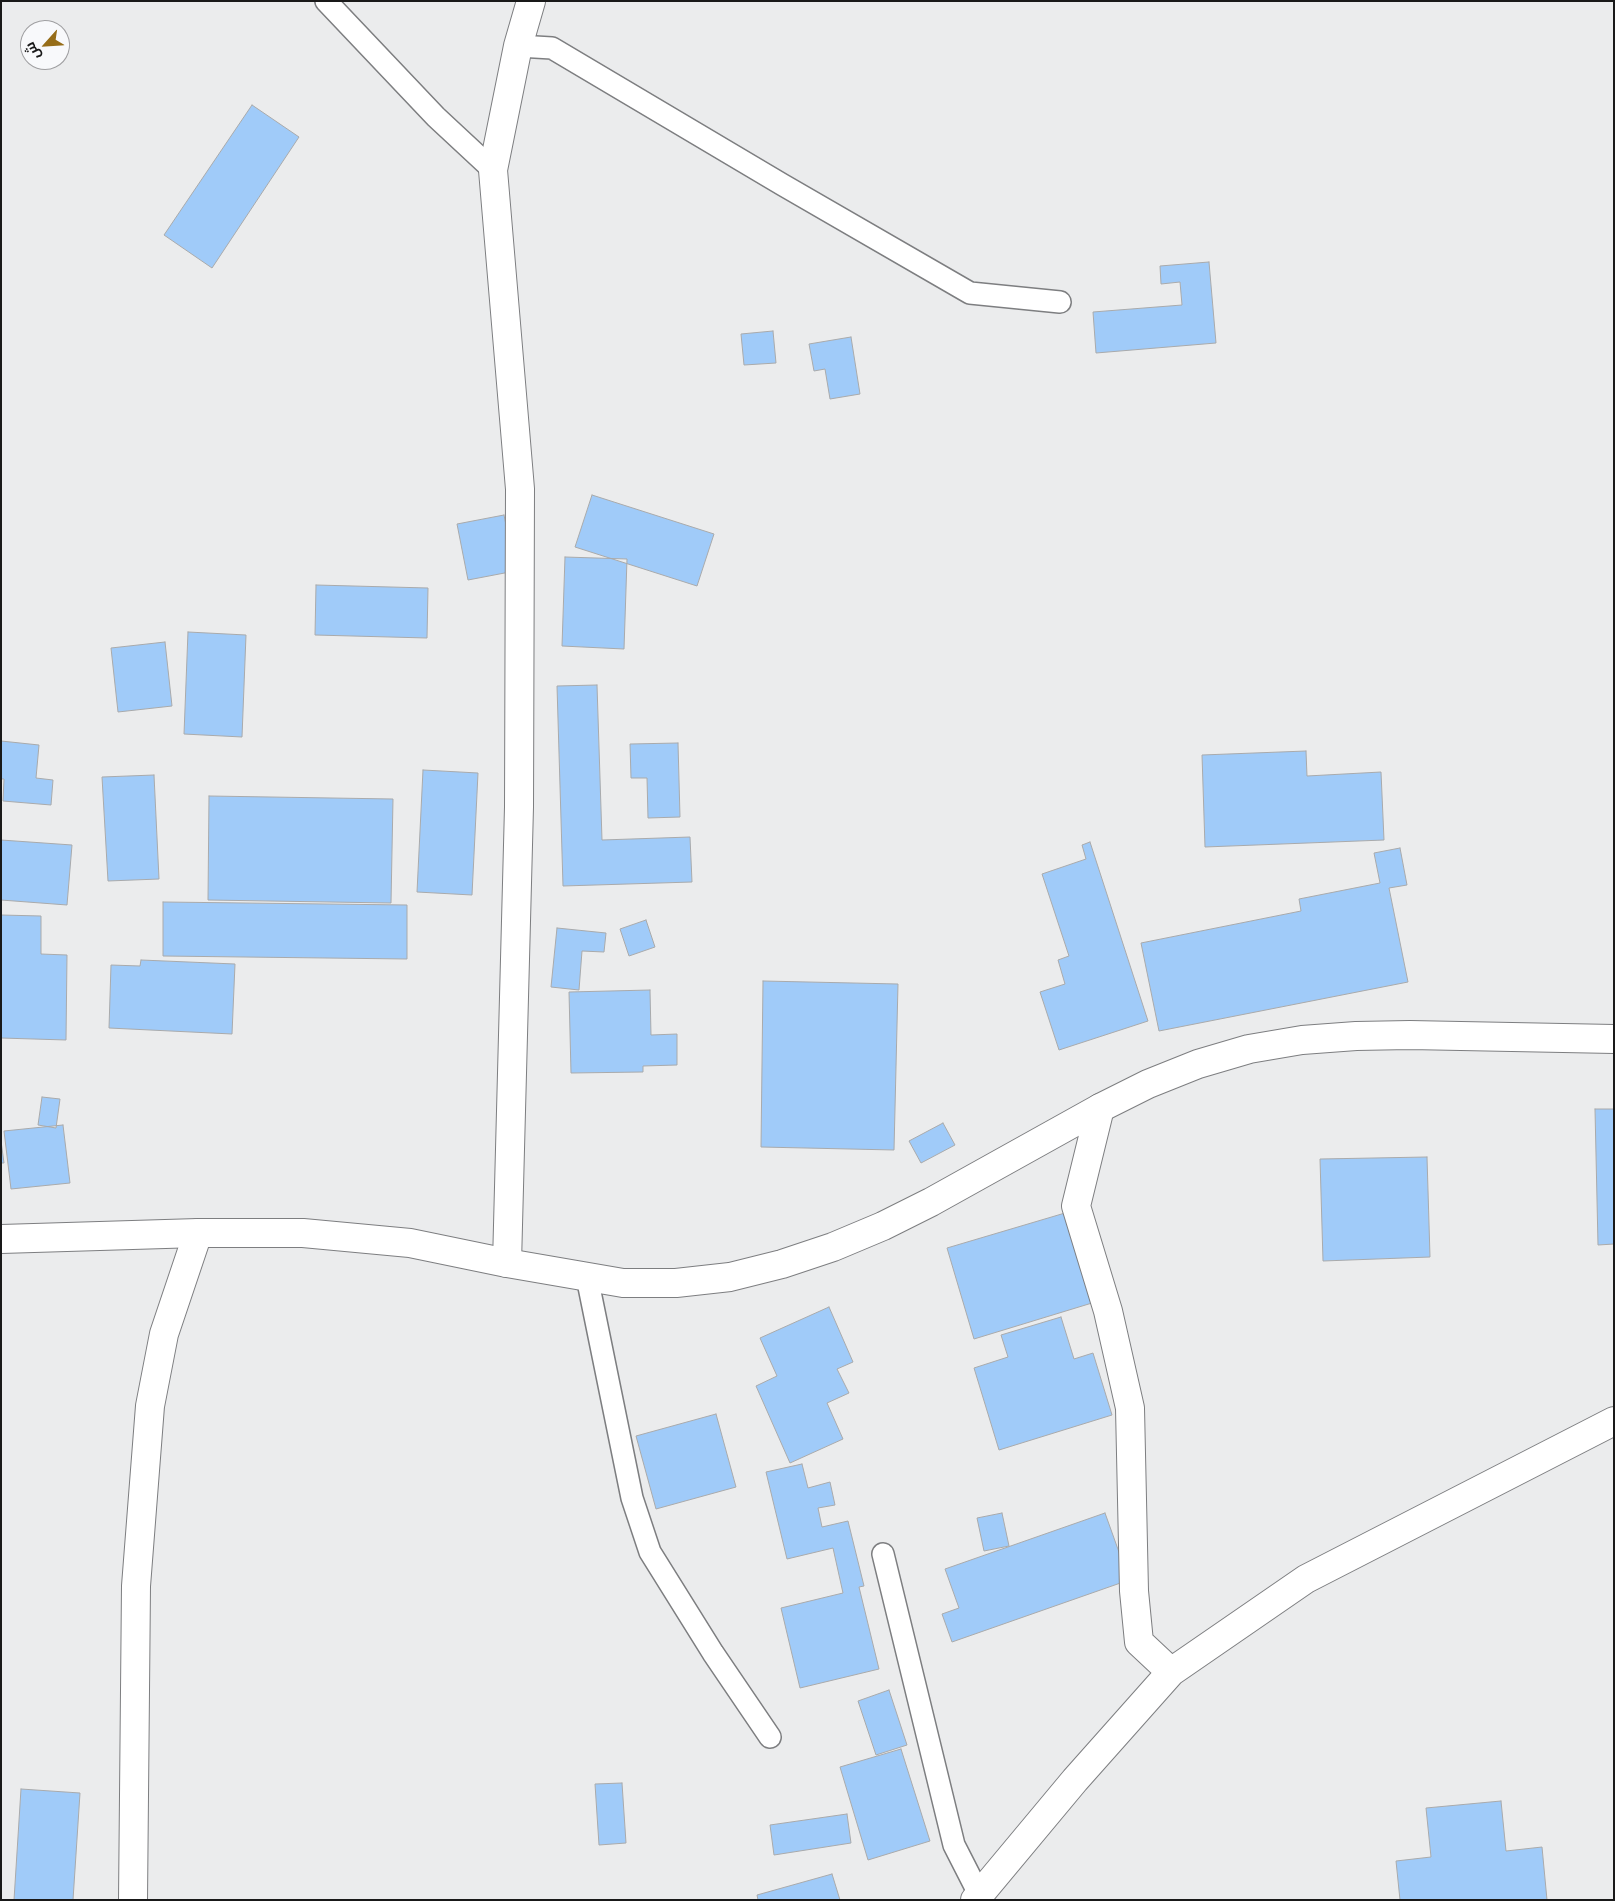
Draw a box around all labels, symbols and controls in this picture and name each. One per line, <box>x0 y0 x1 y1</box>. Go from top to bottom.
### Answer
north arrow <box>20 20 70 70</box>
text: ش <box>20 39 44 63</box>

